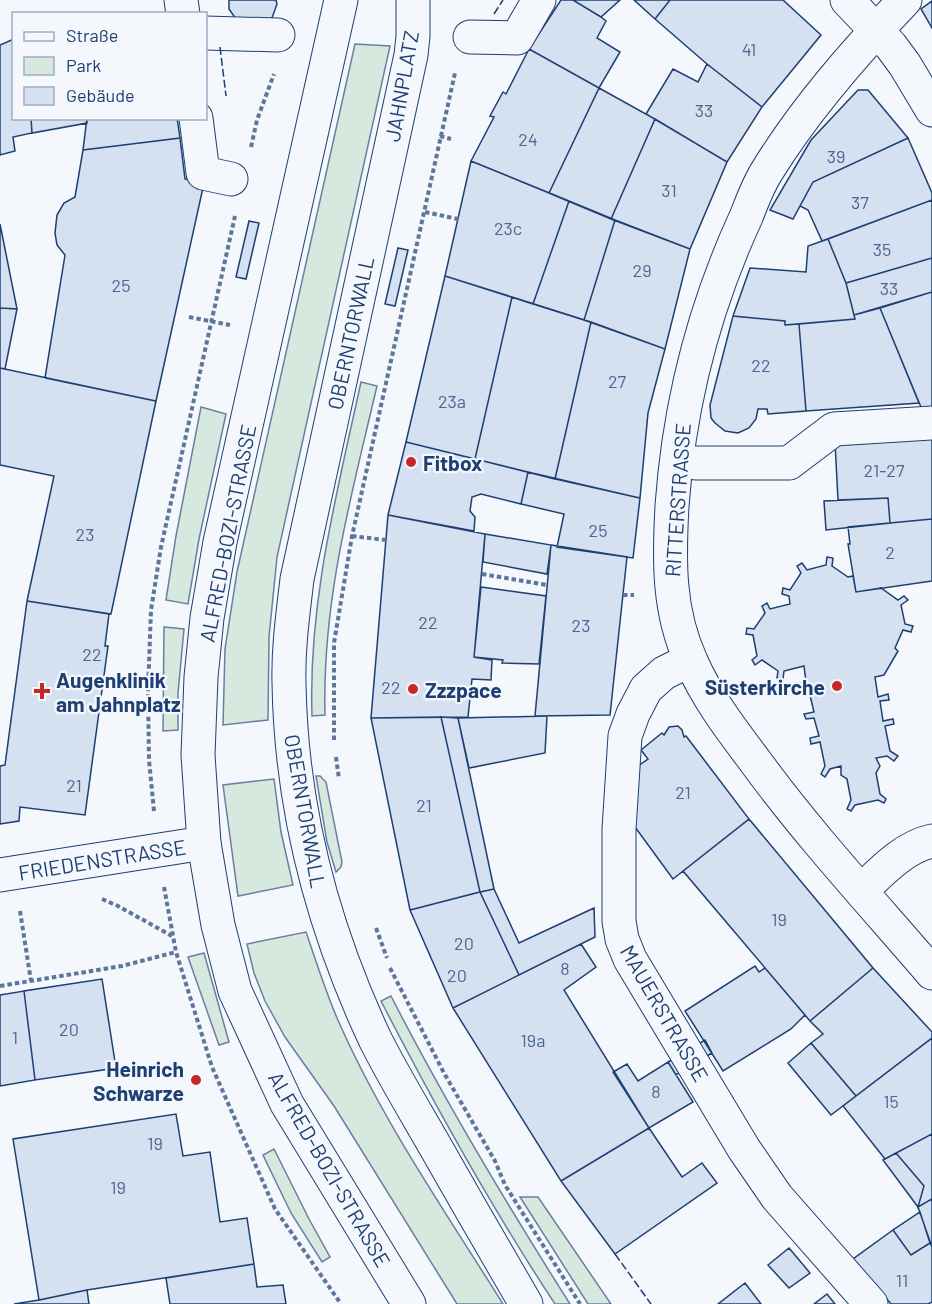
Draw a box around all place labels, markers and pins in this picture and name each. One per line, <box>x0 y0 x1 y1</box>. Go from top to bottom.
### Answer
place label: Fitbox <box>423 450 482 475</box>
marker: Fitbox <box>404 455 418 469</box>
place label: Augenklinik am Jahnplatz <box>56 667 181 716</box>
place label: Süsterkirche <box>705 674 825 699</box>
place label: Zzzpace <box>425 677 502 702</box>
marker: Süsterkirche <box>830 679 844 693</box>
marker: Augenklinik am Jahnplatz <box>33 682 51 700</box>
marker: Zzzpace <box>406 682 420 696</box>
place label: Heinrich Schwarze <box>93 1056 184 1105</box>
marker: Heinrich Schwarze <box>189 1073 203 1087</box>

